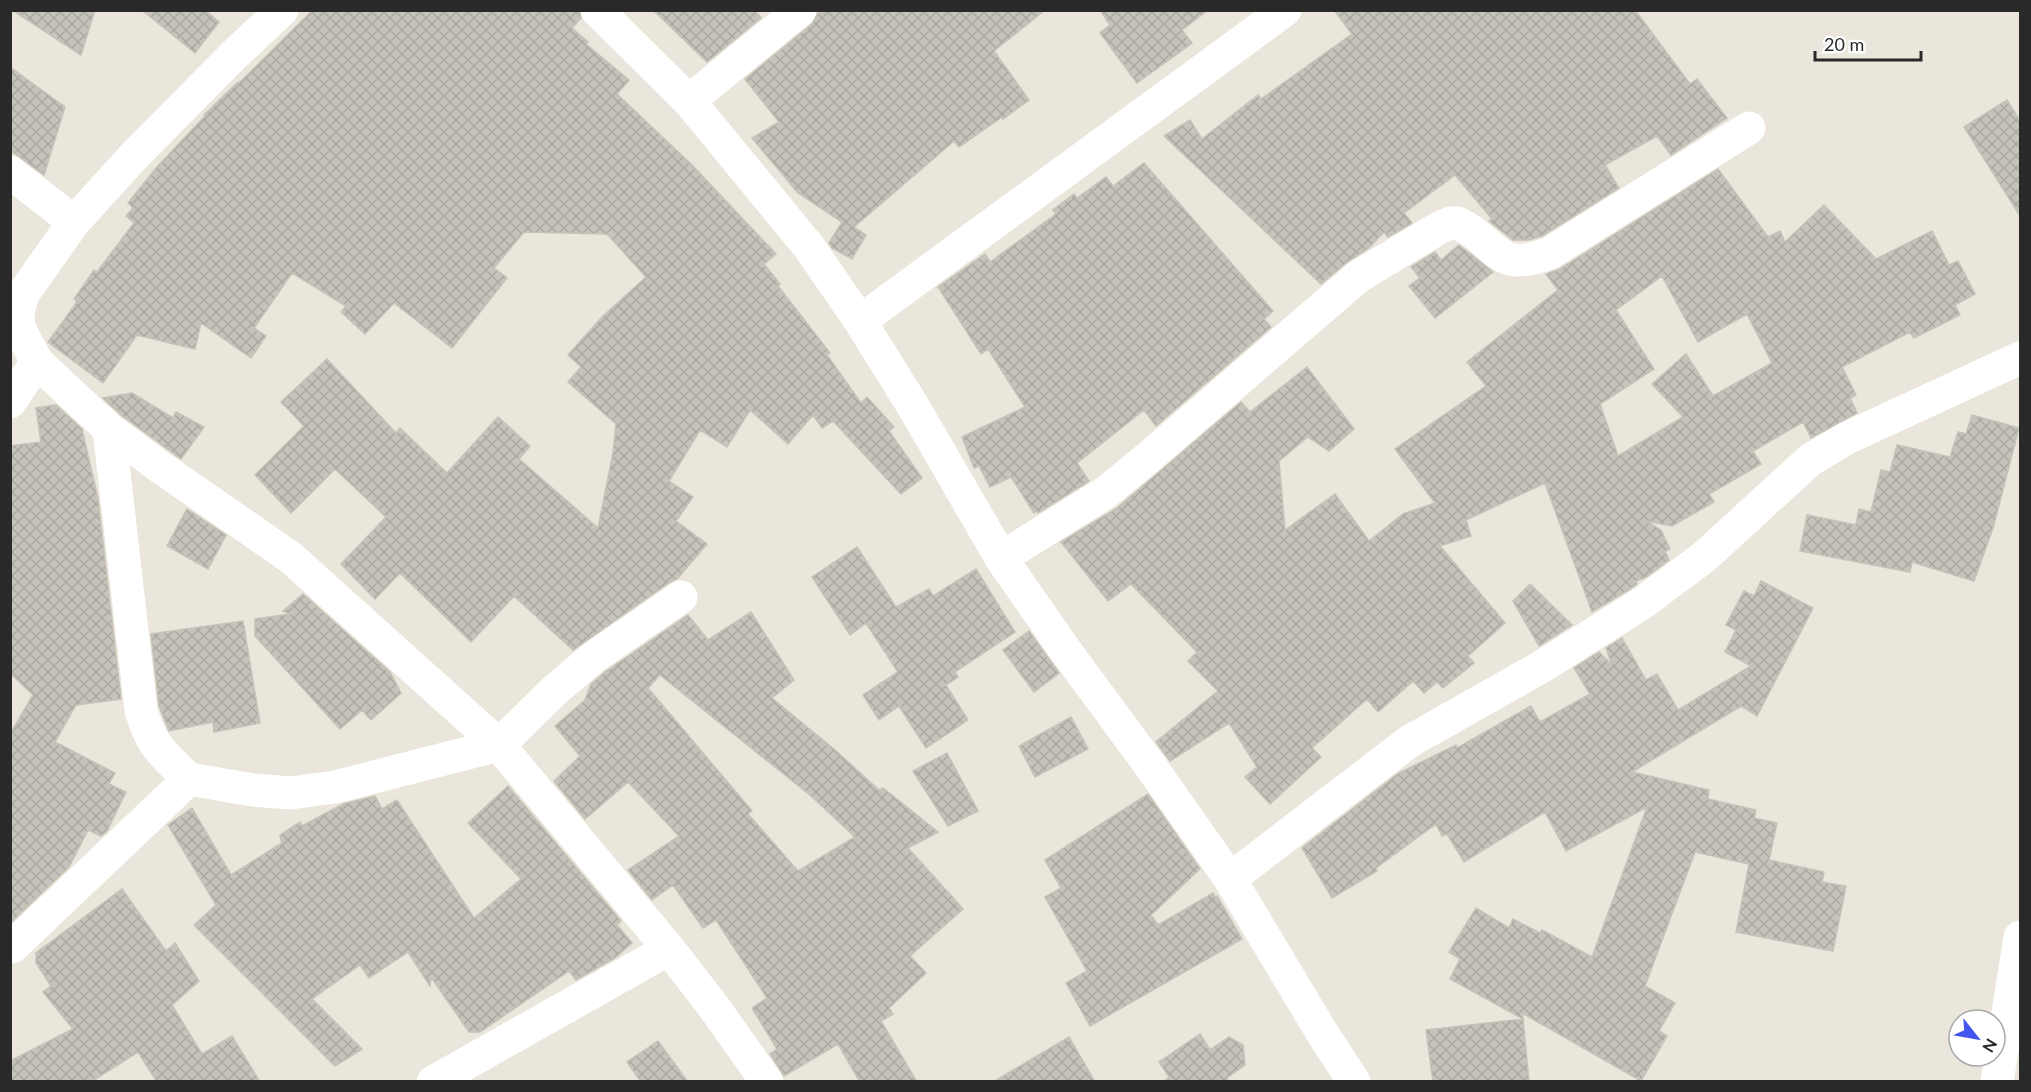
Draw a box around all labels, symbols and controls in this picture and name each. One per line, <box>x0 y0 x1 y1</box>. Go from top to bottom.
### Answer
scale bar <box>1815 24 1922 62</box>
text: 20 m <box>1824 33 1864 55</box>
north arrow <box>1947 1008 2007 1068</box>
text: N <box>1979 1036 2002 1056</box>

